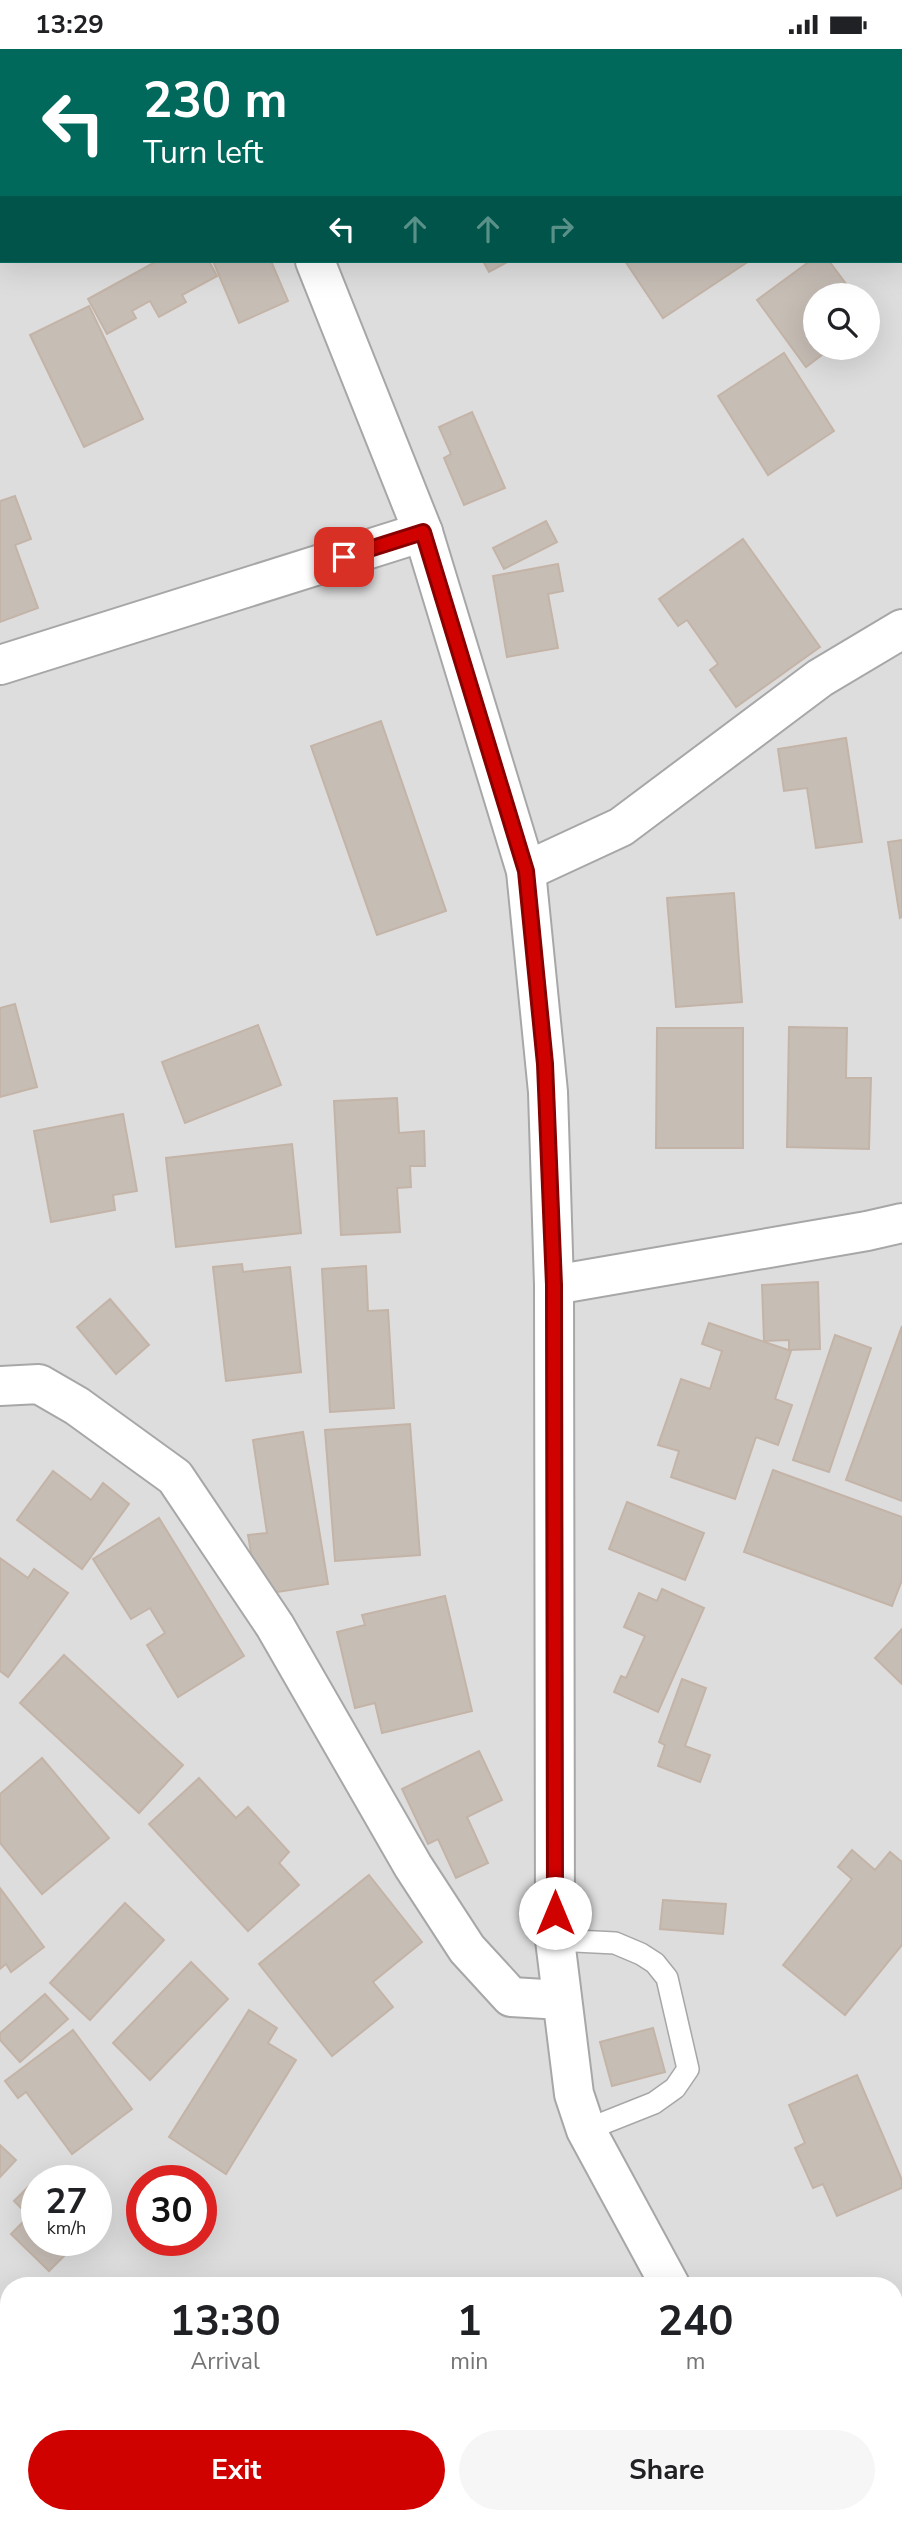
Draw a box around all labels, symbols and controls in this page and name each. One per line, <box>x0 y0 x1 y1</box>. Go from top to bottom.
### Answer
text: 13:29 <box>35 7 104 42</box>
text: 230 m <box>143 67 287 134</box>
icon: left <box>28 77 119 168</box>
text: Turn left <box>143 131 263 174</box>
icon: left <box>323 210 361 248</box>
icon: ahead <box>396 210 434 248</box>
icon: ahead <box>469 210 507 248</box>
icon: right <box>542 210 580 248</box>
map controls <box>803 283 880 360</box>
button: search <box>803 283 880 360</box>
pin <box>314 527 374 587</box>
icon: arrive <box>325 538 363 576</box>
position arrow <box>518 1876 592 1950</box>
speed limit sign: 30 <box>126 2165 217 2256</box>
text: 27 <box>45 2178 88 2225</box>
text: km/h <box>47 2216 86 2240</box>
text: 13:30 <box>170 2293 281 2350</box>
text: 1 <box>457 2293 482 2350</box>
text: 240 <box>658 2293 733 2350</box>
text: Arrival <box>191 2346 260 2377</box>
text: min <box>450 2346 488 2377</box>
text: m <box>686 2346 706 2377</box>
button: Exit <box>28 2430 445 2510</box>
button: Share <box>459 2430 875 2510</box>

